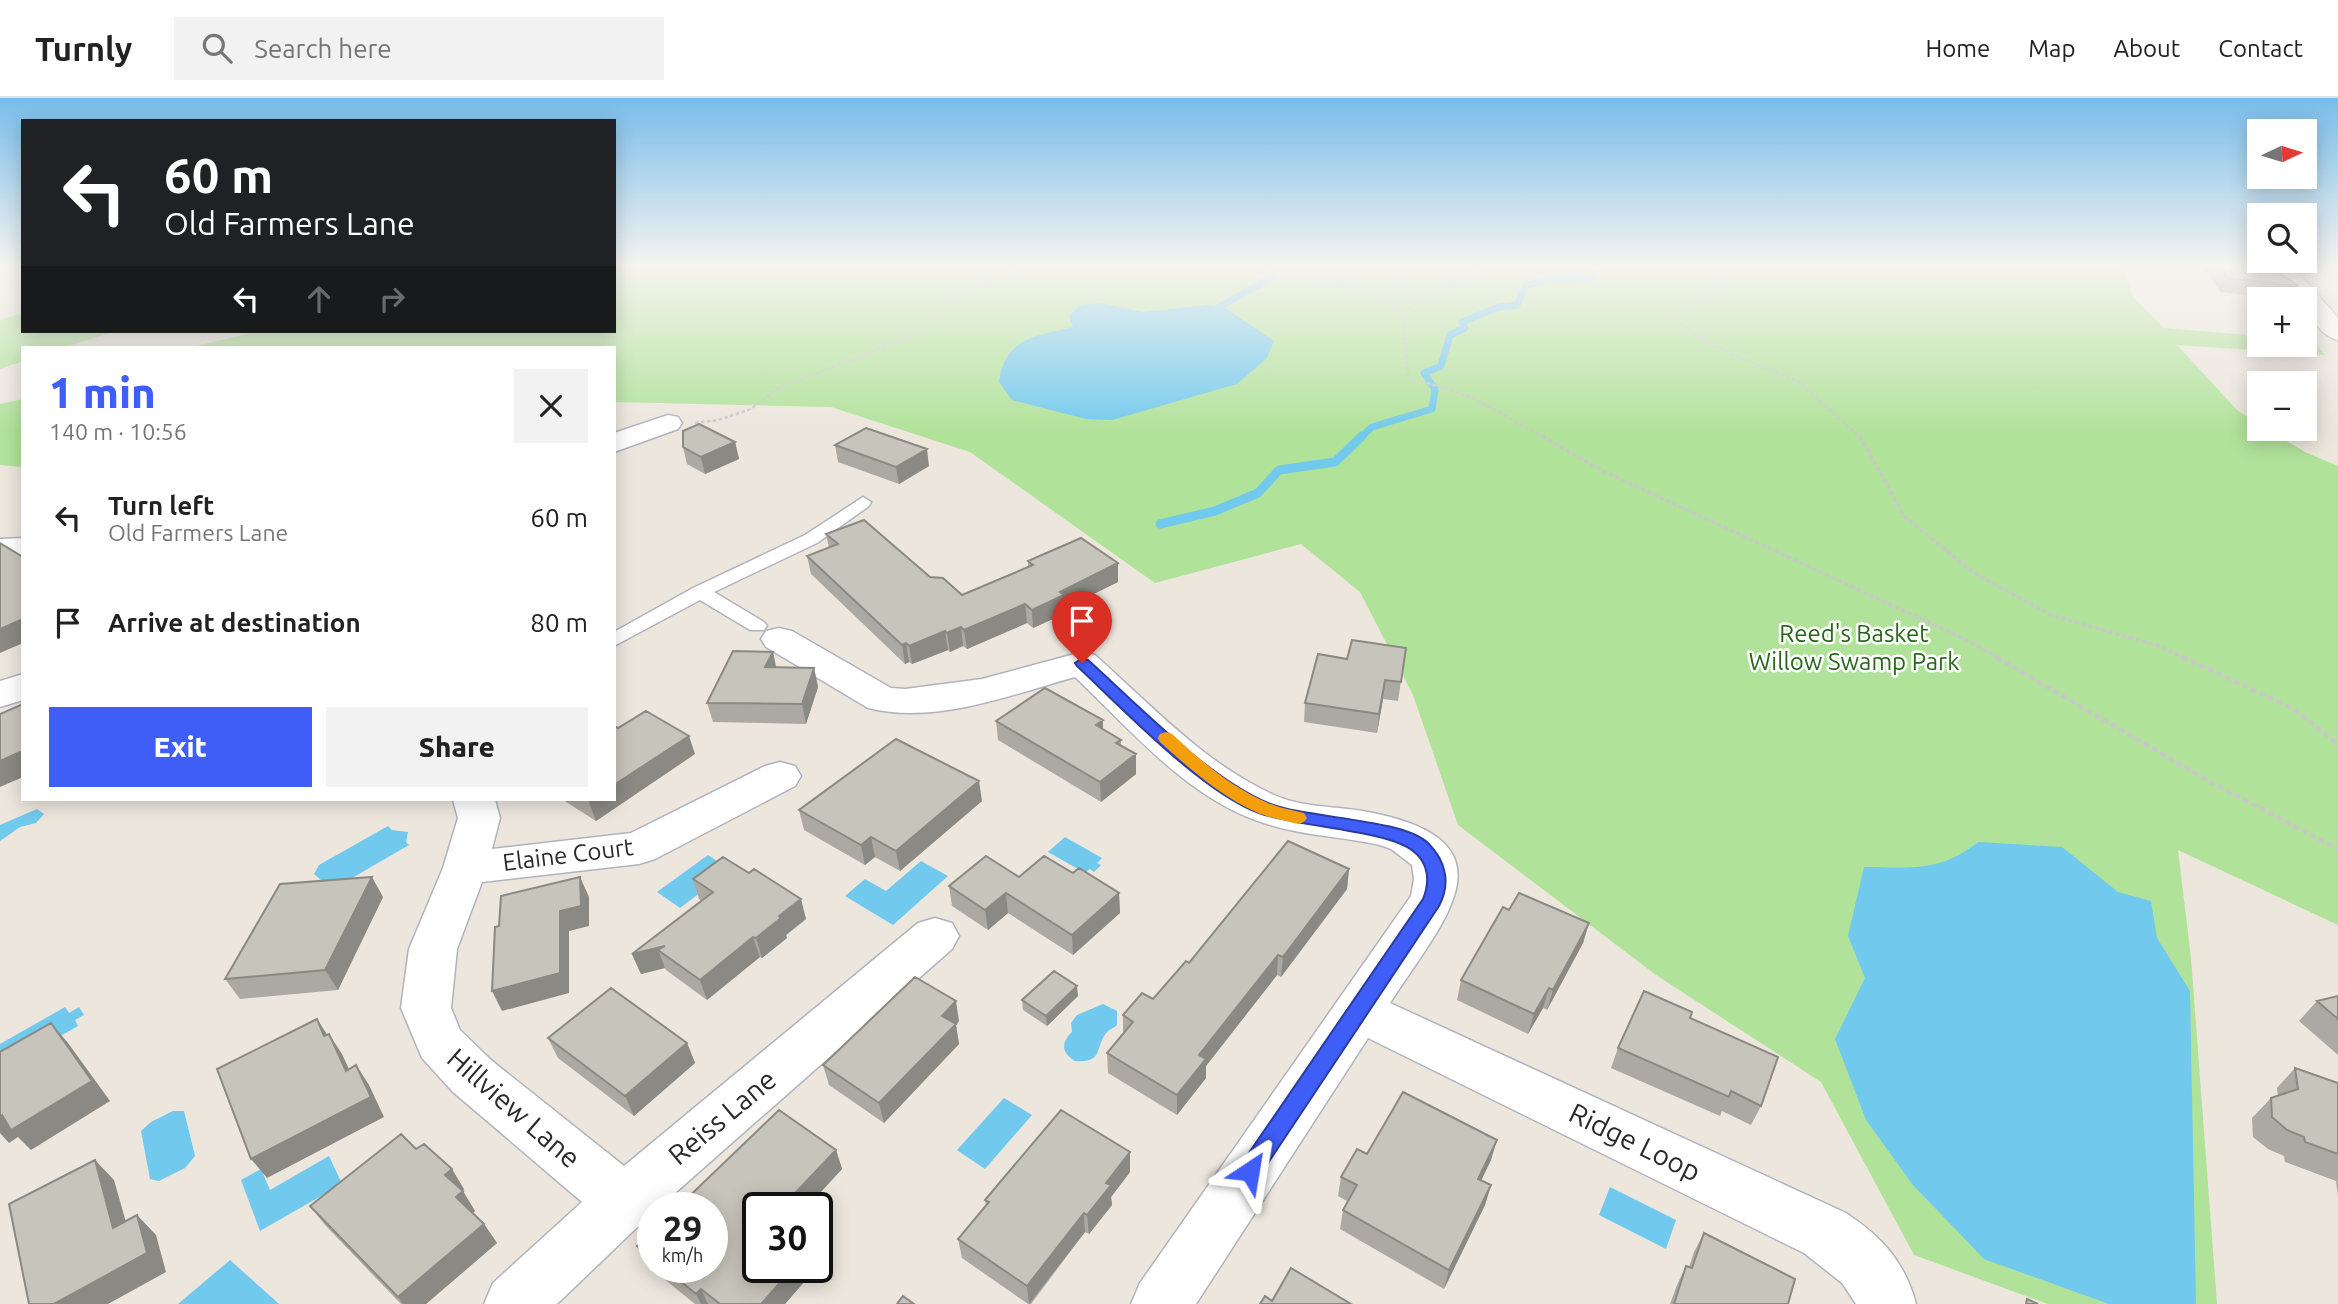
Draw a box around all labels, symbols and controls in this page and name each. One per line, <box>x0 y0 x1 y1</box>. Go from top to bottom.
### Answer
search box <box>174 17 664 80</box>
icon: search <box>198 29 236 67</box>
text: Turnly <box>35 30 132 67</box>
text: Search here <box>254 34 392 63</box>
text: Home <box>1925 35 1990 62</box>
text: Map <box>2028 35 2075 62</box>
text: About <box>2113 35 2180 62</box>
text: Contact <box>2218 35 2303 62</box>
north arrow <box>2247 119 2317 189</box>
map controls <box>2247 119 2317 441</box>
icon: left <box>49 147 140 238</box>
text: 60 m <box>164 147 273 202</box>
button: search <box>2247 203 2317 273</box>
text: Old Farmers Lane <box>164 205 415 241</box>
icon: left <box>227 280 265 318</box>
icon: ahead <box>300 280 338 318</box>
icon: right <box>373 280 411 318</box>
button: + <box>2247 287 2317 357</box>
text: 1 min <box>49 369 156 416</box>
button: close <box>514 369 588 443</box>
button: − <box>2247 371 2317 441</box>
text: 140 m · 10:56 <box>49 419 187 444</box>
text: Turn left <box>108 491 214 520</box>
icon: left <box>49 499 87 537</box>
text: 60 m <box>530 503 588 532</box>
text: Old Farmers Lane <box>108 520 288 545</box>
pin <box>1052 591 1112 663</box>
icon: arrive <box>1063 602 1101 640</box>
icon: arrive <box>49 604 87 642</box>
text: Arrive at destination <box>108 608 361 637</box>
text: 80 m <box>530 608 588 637</box>
park label: Reed's Basket Willow Swamp Park <box>1749 620 1959 675</box>
button: Exit <box>49 707 312 787</box>
button: Share <box>326 707 588 787</box>
street label: Elaine Court <box>501 833 635 876</box>
street label: Hillview Lane <box>442 1042 587 1173</box>
street label: Reiss Lane <box>662 1063 782 1170</box>
street label: Ridge Loop <box>1565 1096 1706 1187</box>
position arrow <box>1213 1134 1287 1208</box>
speed limit sign: 30 <box>742 1192 833 1283</box>
text: 29 <box>663 1208 702 1248</box>
text: km/h <box>662 1245 703 1265</box>

